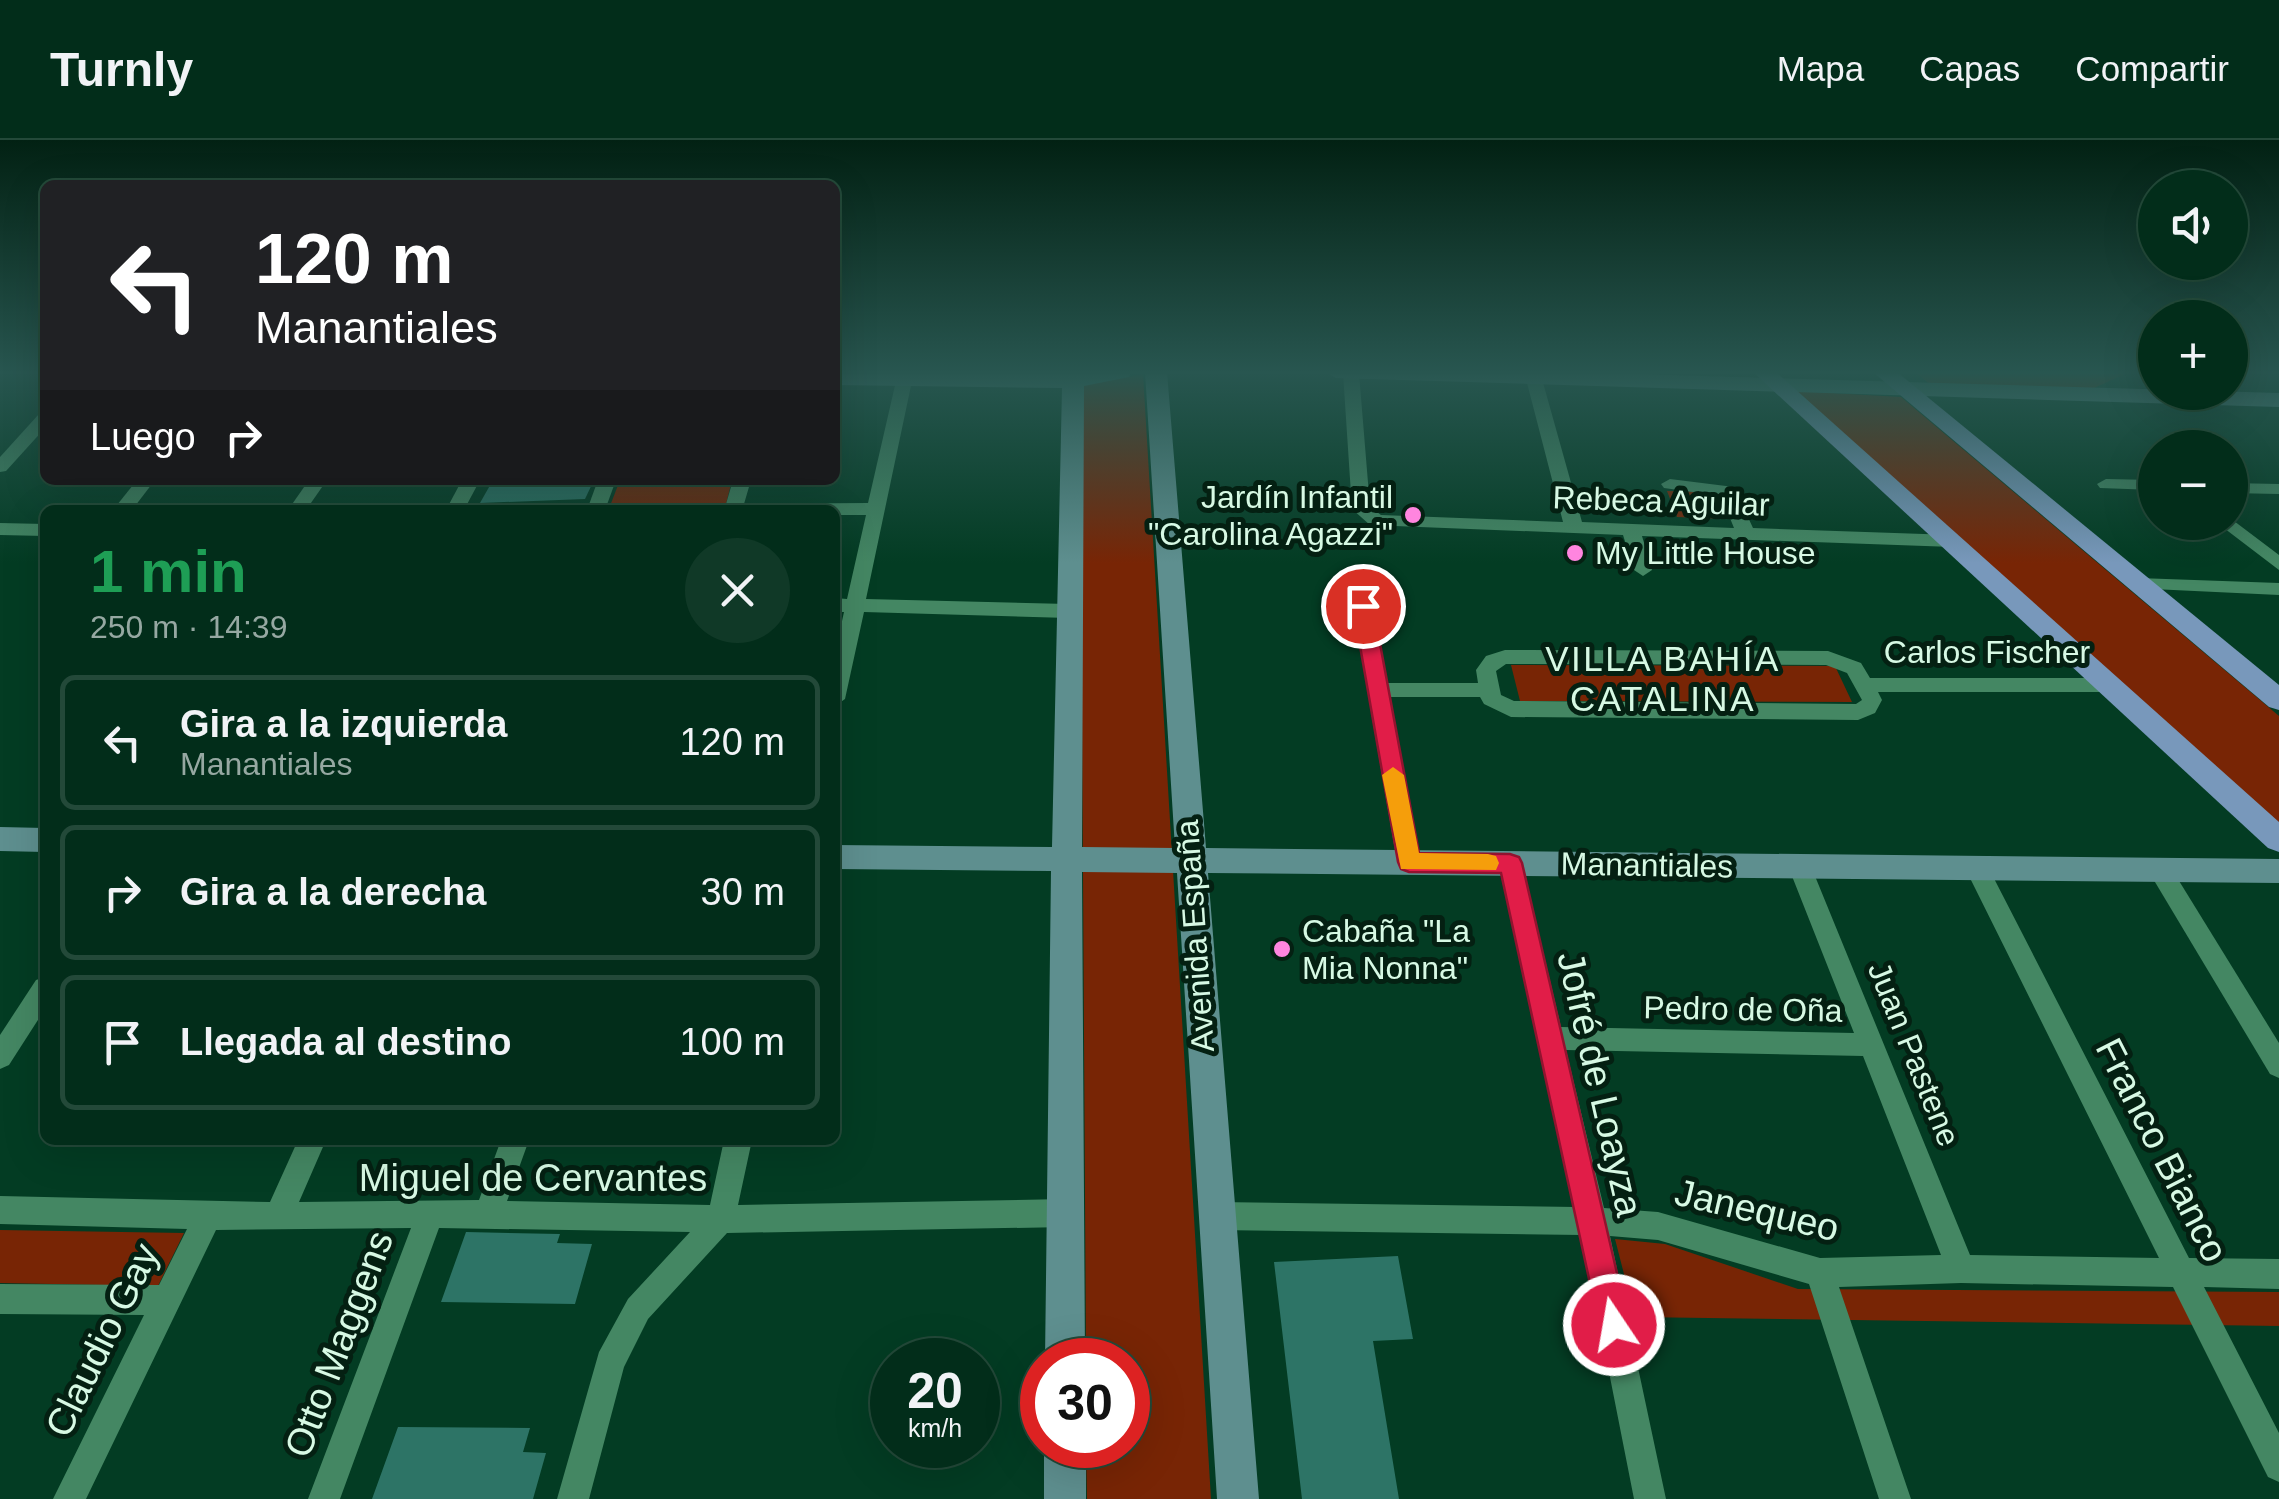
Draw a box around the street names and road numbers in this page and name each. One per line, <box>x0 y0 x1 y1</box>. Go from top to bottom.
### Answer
street label: Rebeca Aguilar <box>1552 479 1770 523</box>
street label: Carlos Fischer <box>1884 634 2090 670</box>
street label: Avenida España <box>1169 819 1221 1053</box>
street label: Manantiales <box>1560 845 1734 885</box>
street label: Jofré de Loayza <box>1549 948 1651 1221</box>
street label: Juan Pastene <box>1861 957 1967 1151</box>
street label: Pedro de Oña <box>1643 989 1843 1029</box>
street label: Franco Bianco <box>2088 1031 2236 1269</box>
street label: Miguel de Cervantes <box>359 1157 707 1199</box>
street label: Janequeo <box>1671 1171 1843 1249</box>
street label: Otto Maggens <box>277 1225 401 1463</box>
street label: Claudio Gay <box>37 1237 167 1443</box>

